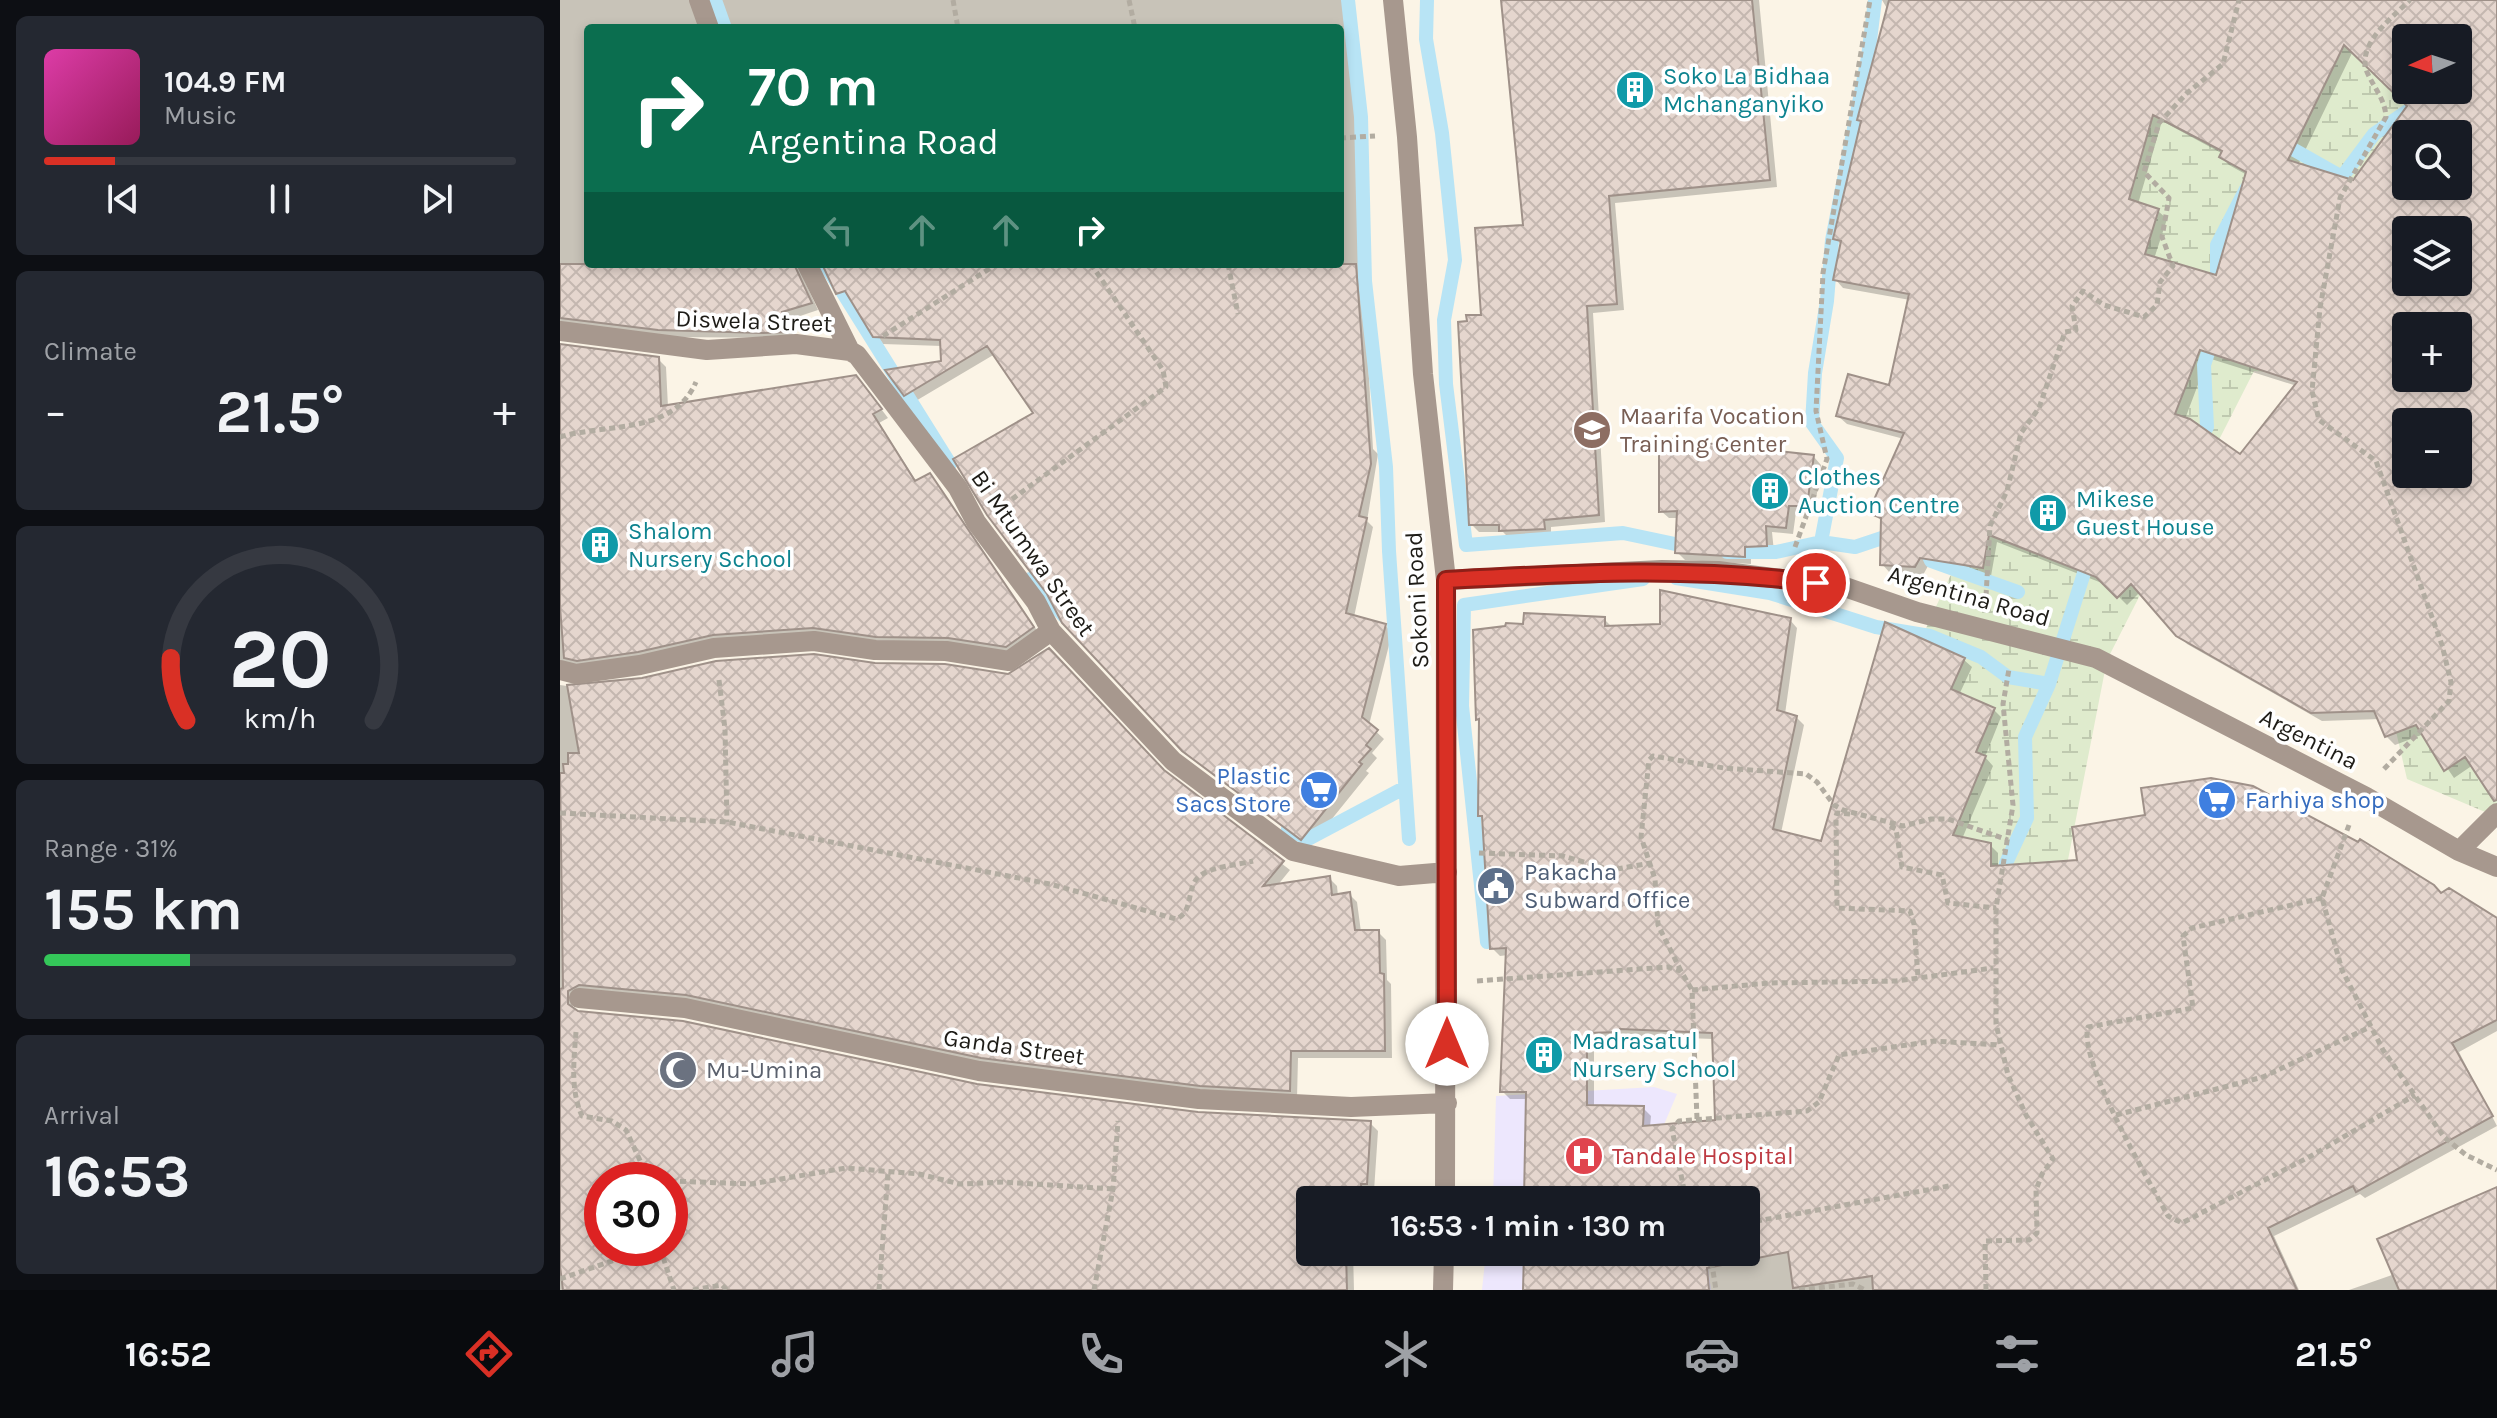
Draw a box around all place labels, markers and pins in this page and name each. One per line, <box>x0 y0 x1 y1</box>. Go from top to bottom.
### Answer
place label: Soko La Bidhaa Mchanganyiko <box>1663 62 1830 118</box>
building icon: Soko La Bidhaa Mchanganyiko <box>1614 69 1656 111</box>
place label: Maarifa Vocation Training Center <box>1620 402 1805 458</box>
school or university icon: Maarifa Vocation Training Center <box>1571 409 1613 451</box>
place label: Clothes Auction Centre <box>1798 463 1960 519</box>
building icon: Clothes Auction Centre <box>1749 470 1791 512</box>
place label: Mikese Guest House <box>2076 485 2214 541</box>
building icon: Mikese Guest House <box>2027 492 2069 534</box>
place label: Shalom Nursery School <box>628 517 792 573</box>
building icon: Shalom Nursery School <box>579 524 621 566</box>
pin <box>1782 549 1850 617</box>
place label: Plastic Sacs Store <box>1175 762 1291 818</box>
supermarket icon: Plastic Sacs Store <box>1298 769 1340 811</box>
supermarket icon: Farhiya shop <box>2196 779 2238 821</box>
place label: Farhiya shop <box>2245 786 2385 814</box>
place label: Pakacha Subward Office <box>1524 858 1690 914</box>
public building icon: Pakacha Subward Office <box>1475 865 1517 907</box>
place label: Madrasatul Nursery School <box>1572 1027 1736 1083</box>
building icon: Madrasatul Nursery School <box>1523 1034 1565 1076</box>
mosque icon: Mu-Umina <box>657 1049 699 1091</box>
place label: Mu-Umina <box>706 1056 822 1084</box>
hospital icon: Tandale Hospital <box>1563 1135 1605 1177</box>
place label: Tandale Hospital <box>1612 1142 1794 1170</box>

